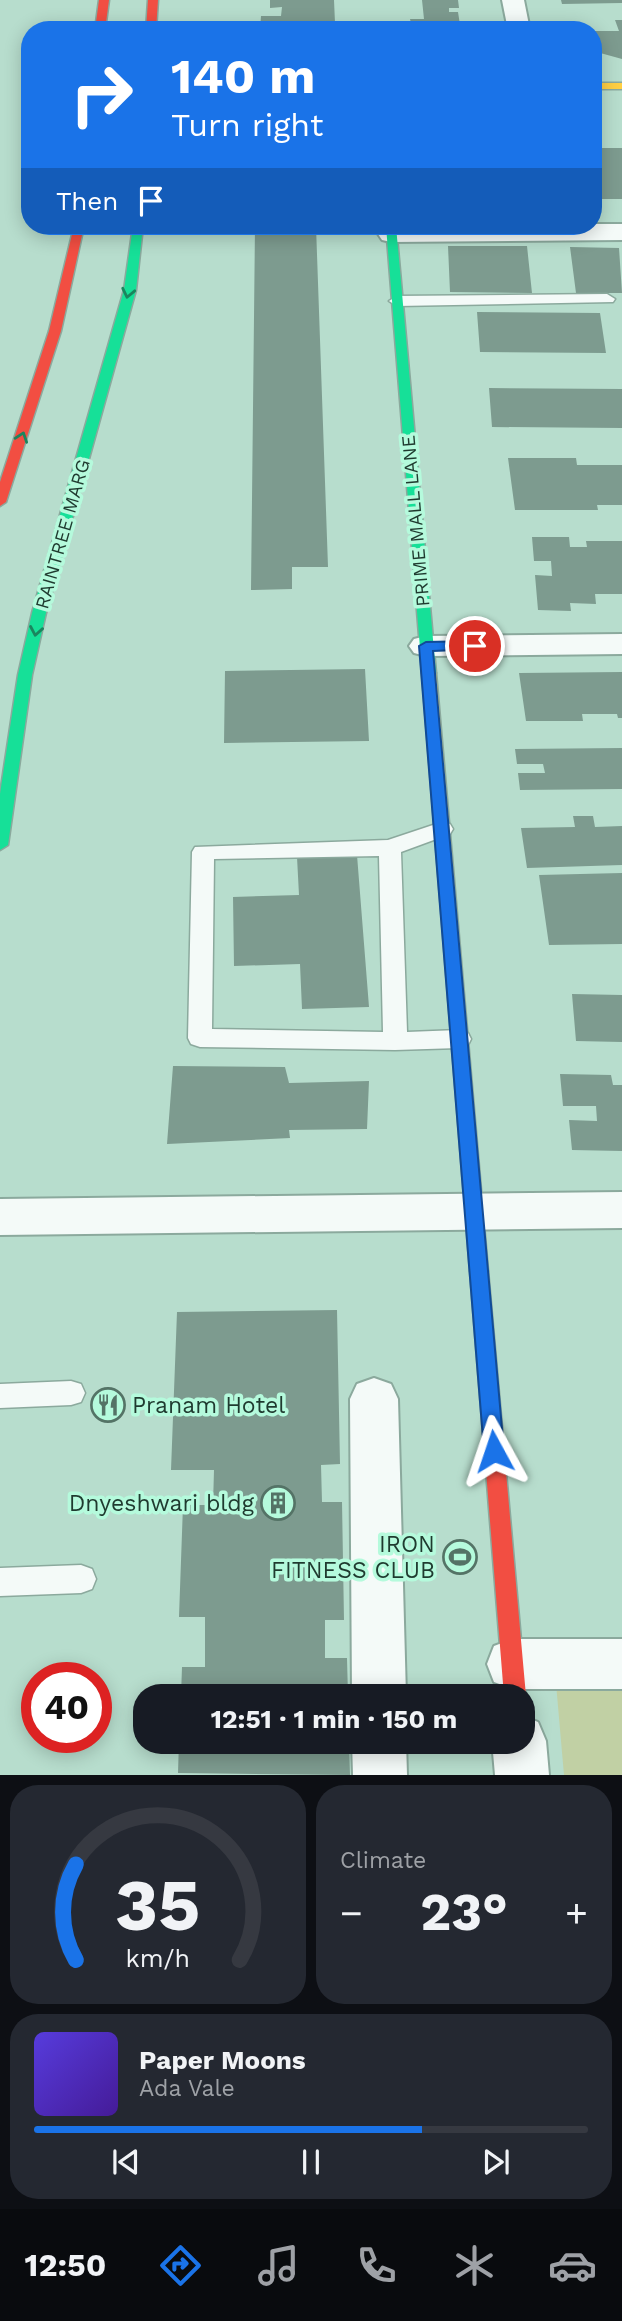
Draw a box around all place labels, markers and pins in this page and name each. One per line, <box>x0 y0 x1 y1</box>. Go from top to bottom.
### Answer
pin <box>445 616 505 676</box>
restaurant icon: Pranam Hotel <box>89 1386 127 1424</box>
place label: Pranam Hotel <box>132 1392 285 1419</box>
building icon: Dnyeshwari bldg <box>259 1484 297 1522</box>
place label: Dnyeshwari bldg <box>69 1490 255 1517</box>
place label: IRON FITNESS CLUB <box>271 1531 435 1584</box>
sports icon: IRON FITNESS CLUB <box>441 1538 479 1576</box>

